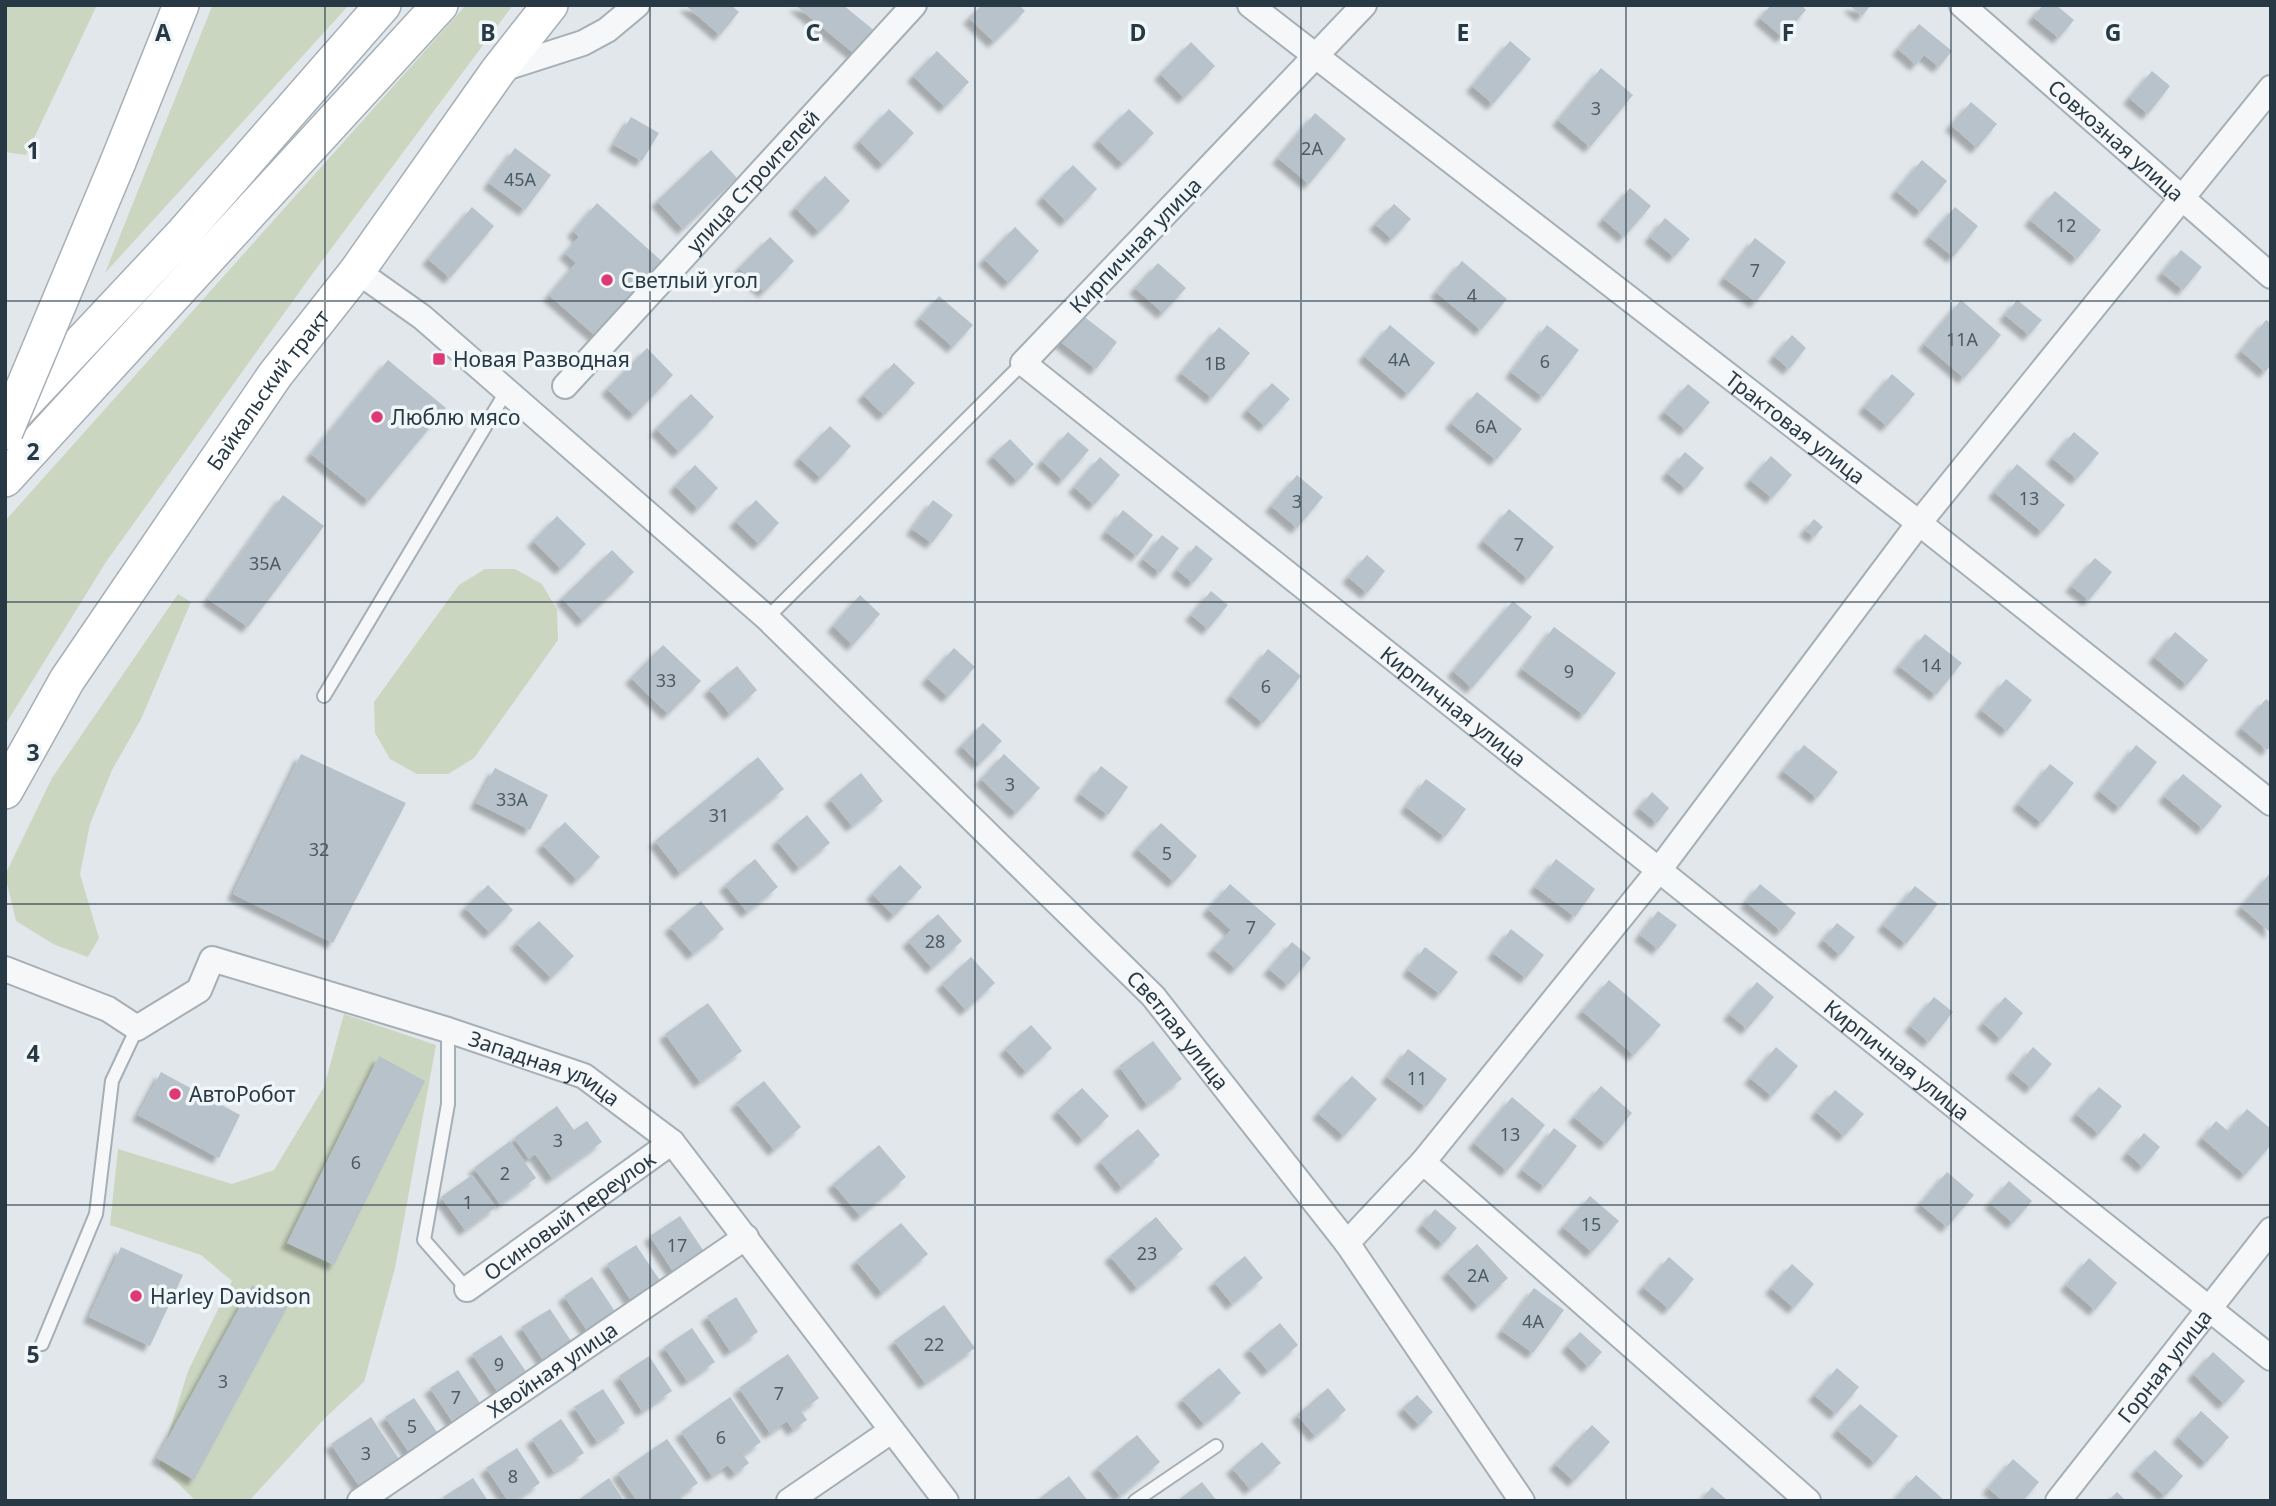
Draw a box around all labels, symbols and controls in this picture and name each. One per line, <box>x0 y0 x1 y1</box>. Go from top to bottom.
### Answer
text: A <box>155 16 171 48</box>
text: B <box>480 16 496 48</box>
text: C <box>806 16 821 48</box>
text: D <box>1130 16 1146 48</box>
text: E <box>1457 16 1469 48</box>
text: F <box>1782 16 1794 48</box>
text: G <box>2105 16 2121 48</box>
street label: Совхозная улица <box>2042 73 2190 207</box>
house number: 3 <box>1591 96 1601 120</box>
street label: улица Строителей <box>680 103 825 259</box>
text: 1 <box>26 134 40 166</box>
house number: 2А <box>1301 136 1323 160</box>
house number: 45А <box>504 167 537 191</box>
street label: Кирпичная улица <box>1063 171 1207 319</box>
house number: 12 <box>2056 213 2076 237</box>
house number: 7 <box>1750 258 1760 282</box>
place label: Светлый угол <box>621 266 758 294</box>
marker: Светлый угол <box>599 272 615 288</box>
house number: 4 <box>1467 283 1477 307</box>
street label: Байкальский тракт <box>200 304 336 476</box>
house number: 11А <box>1946 327 1979 351</box>
place label: Новая Разводная <box>453 345 630 373</box>
house number: 4А <box>1388 347 1410 371</box>
house number: 6 <box>1540 349 1550 373</box>
marker: Новая Разводная <box>431 351 447 367</box>
house number: 1В <box>1204 351 1226 375</box>
street label: Трактовая улица <box>1720 365 1871 490</box>
place label: Люблю мясо <box>391 403 520 431</box>
marker: Люблю мясо <box>369 409 385 425</box>
house number: 6А <box>1475 414 1497 438</box>
text: 2 <box>26 435 40 467</box>
house number: 13 <box>2019 486 2039 510</box>
house number: 3 <box>1292 489 1302 513</box>
house number: 7 <box>1514 532 1524 556</box>
house number: 35А <box>249 551 282 575</box>
street label: Кирпичная улица <box>1375 640 1532 773</box>
house number: 14 <box>1921 653 1941 677</box>
house number: 9 <box>1564 659 1574 683</box>
house number: 33 <box>656 668 676 692</box>
house number: 6 <box>1261 674 1271 698</box>
text: 3 <box>26 736 40 768</box>
house number: 3 <box>1005 772 1015 796</box>
house number: 33А <box>496 787 529 811</box>
house number: 31 <box>709 803 729 827</box>
house number: 32 <box>309 837 329 861</box>
house number: 5 <box>1162 841 1172 865</box>
house number: 7 <box>1246 915 1256 939</box>
house number: 28 <box>925 929 945 953</box>
street label: Светлая улица <box>1121 964 1236 1096</box>
street label: Кирпичная улица <box>1818 993 1976 1126</box>
street label: Западная улица <box>465 1024 626 1112</box>
text: 4 <box>26 1037 40 1069</box>
house number: 11 <box>1407 1066 1427 1090</box>
place label: АвтоРобот <box>189 1080 296 1108</box>
marker: АвтоРобот <box>167 1086 183 1102</box>
house number: 13 <box>1500 1122 1520 1146</box>
house number: 3 <box>553 1128 563 1152</box>
street label: Осиновый переулок <box>478 1145 661 1287</box>
house number: 6 <box>351 1150 361 1174</box>
house number: 2 <box>500 1161 510 1185</box>
house number: 1 <box>463 1190 473 1214</box>
house number: 15 <box>1581 1212 1601 1236</box>
house number: 17 <box>667 1233 687 1257</box>
house number: 23 <box>1137 1241 1157 1265</box>
house number: 2А <box>1467 1263 1489 1287</box>
place label: Harley Davidson <box>150 1282 311 1310</box>
marker: Harley Davidson <box>128 1288 144 1304</box>
street label: Горная улица <box>2111 1303 2218 1428</box>
house number: 4А <box>1522 1309 1544 1333</box>
street label: Хвойная улица <box>482 1315 623 1424</box>
house number: 22 <box>924 1332 944 1356</box>
text: 5 <box>26 1338 40 1370</box>
house number: 9 <box>494 1352 504 1376</box>
house number: 3 <box>218 1369 228 1393</box>
house number: 7 <box>774 1381 784 1405</box>
house number: 7 <box>451 1385 461 1409</box>
house number: 5 <box>407 1414 417 1438</box>
house number: 6 <box>716 1425 726 1449</box>
house number: 3 <box>361 1441 371 1465</box>
house number: 8 <box>508 1464 518 1488</box>

